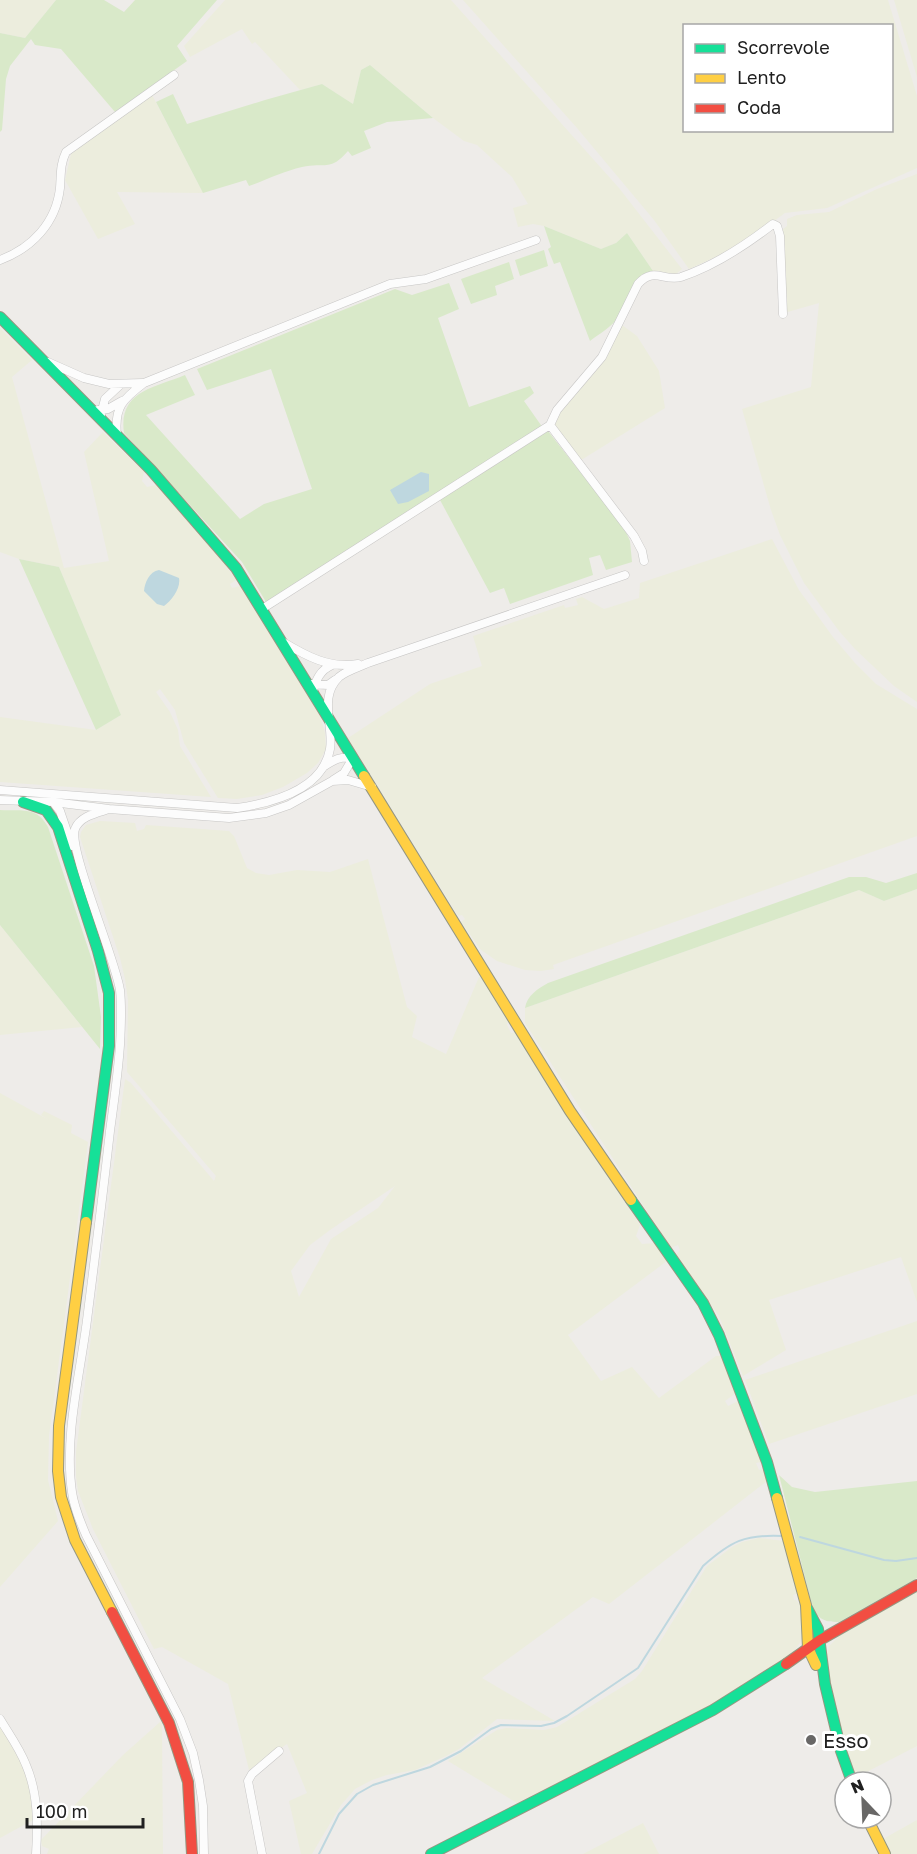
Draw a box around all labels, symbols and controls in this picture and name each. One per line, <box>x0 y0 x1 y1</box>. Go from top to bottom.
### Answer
legend <box>683 24 893 132</box>
text: Scorrevole <box>737 36 830 58</box>
text: Lento <box>737 66 786 88</box>
text: Coda <box>737 96 781 118</box>
place label: Esso <box>823 1728 868 1752</box>
marker: Esso <box>804 1733 818 1747</box>
north arrow <box>833 1770 893 1830</box>
text: N <box>848 1775 867 1798</box>
scale bar <box>27 1791 142 1829</box>
text: 100 m <box>36 1800 87 1822</box>

